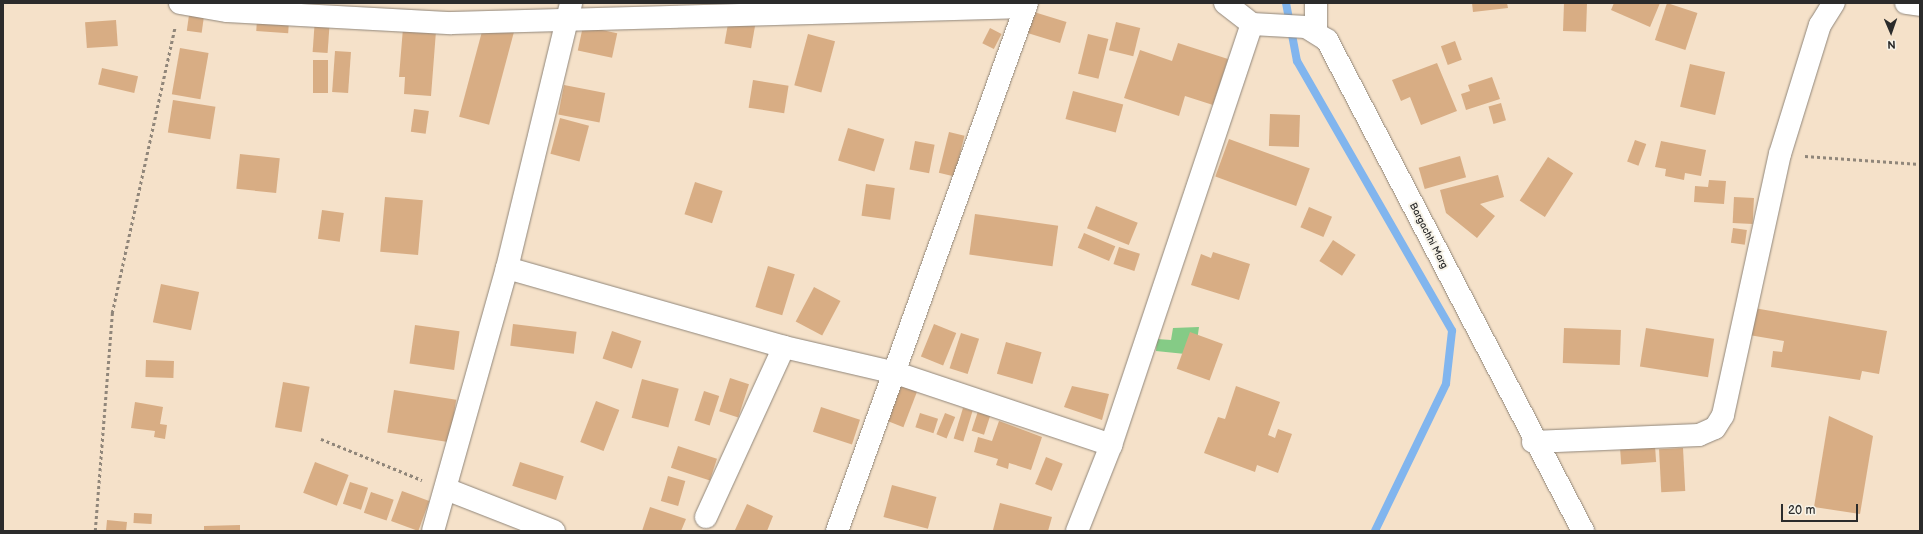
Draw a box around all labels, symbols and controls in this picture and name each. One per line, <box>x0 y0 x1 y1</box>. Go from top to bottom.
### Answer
north arrow <box>1871 12 1911 52</box>
text: N <box>1887 38 1896 51</box>
street label: Bargachhi Marg <box>1406 201 1450 271</box>
scale bar <box>1783 496 1860 522</box>
text: 20 m <box>1788 503 1815 518</box>

